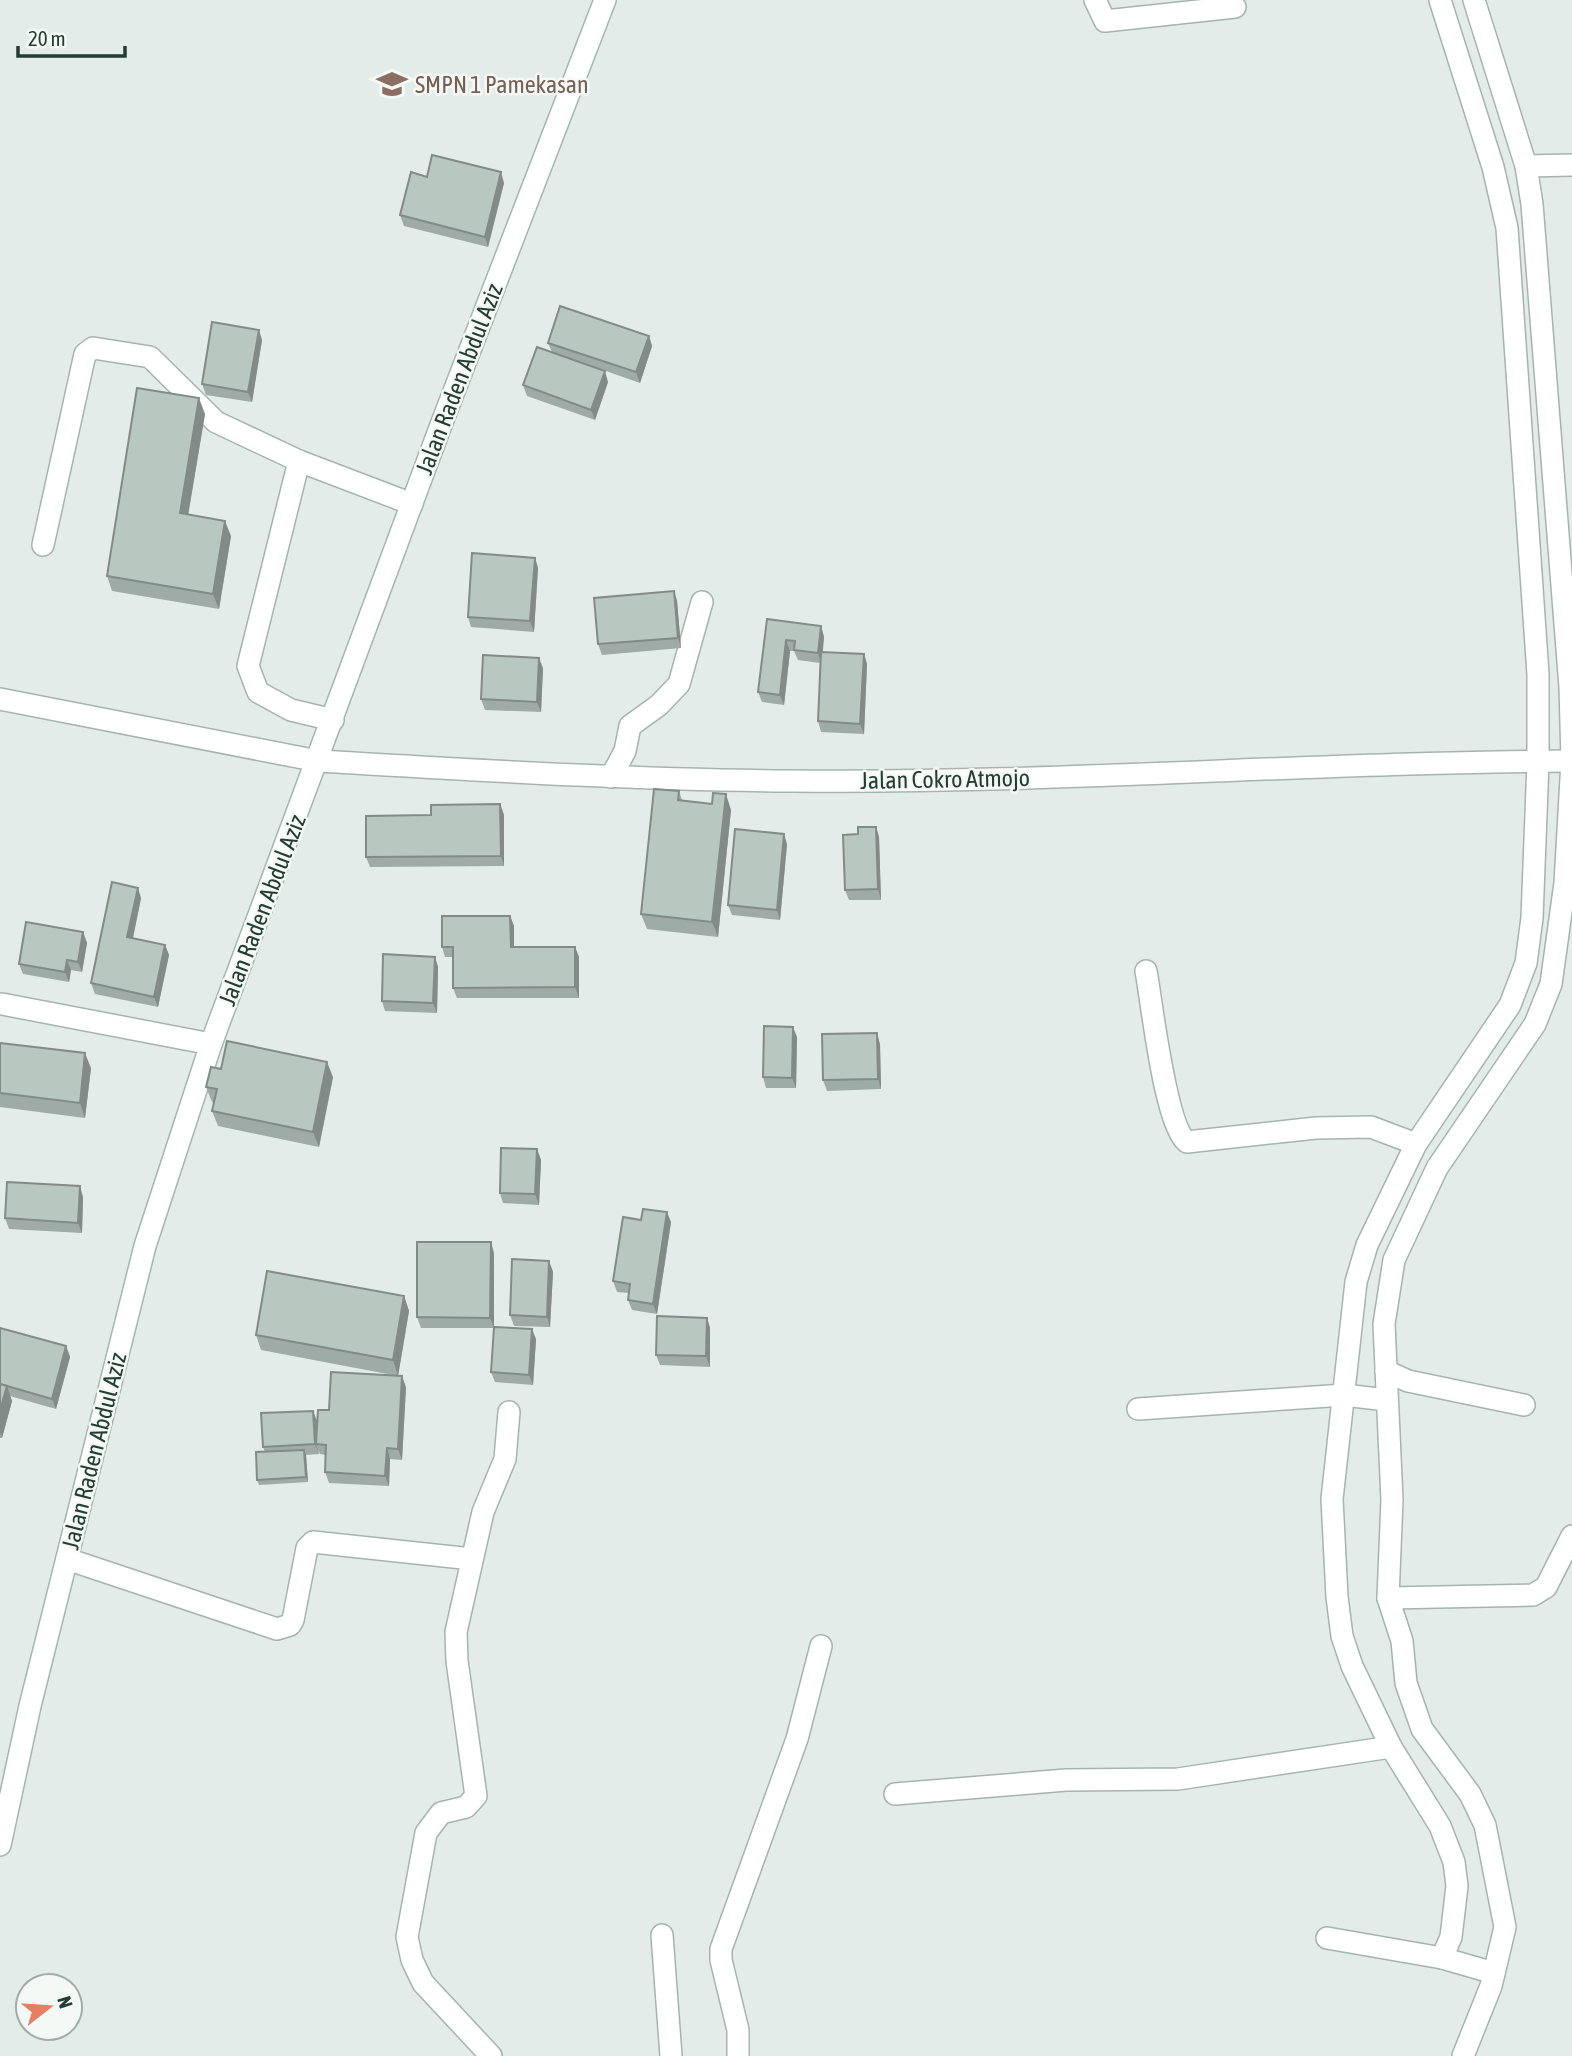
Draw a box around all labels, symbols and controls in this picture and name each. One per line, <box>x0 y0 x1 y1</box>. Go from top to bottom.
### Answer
scale bar <box>18 14 124 58</box>
text: 20 m <box>28 26 66 50</box>
school or university icon: SMPN 1 Pamekasan <box>375 67 409 101</box>
place label: SMPN 1 Pamekasan <box>415 71 589 98</box>
street label: Jalan Raden Abdul Aziz <box>410 280 508 478</box>
street label: Jalan Cokro Atmojo <box>860 764 1030 794</box>
street label: Jalan Raden Abdul Aziz <box>213 811 311 1009</box>
street label: Jalan Raden Abdul Aziz <box>56 1349 132 1552</box>
north arrow <box>14 1972 84 2042</box>
text: N <box>53 1993 77 2011</box>

